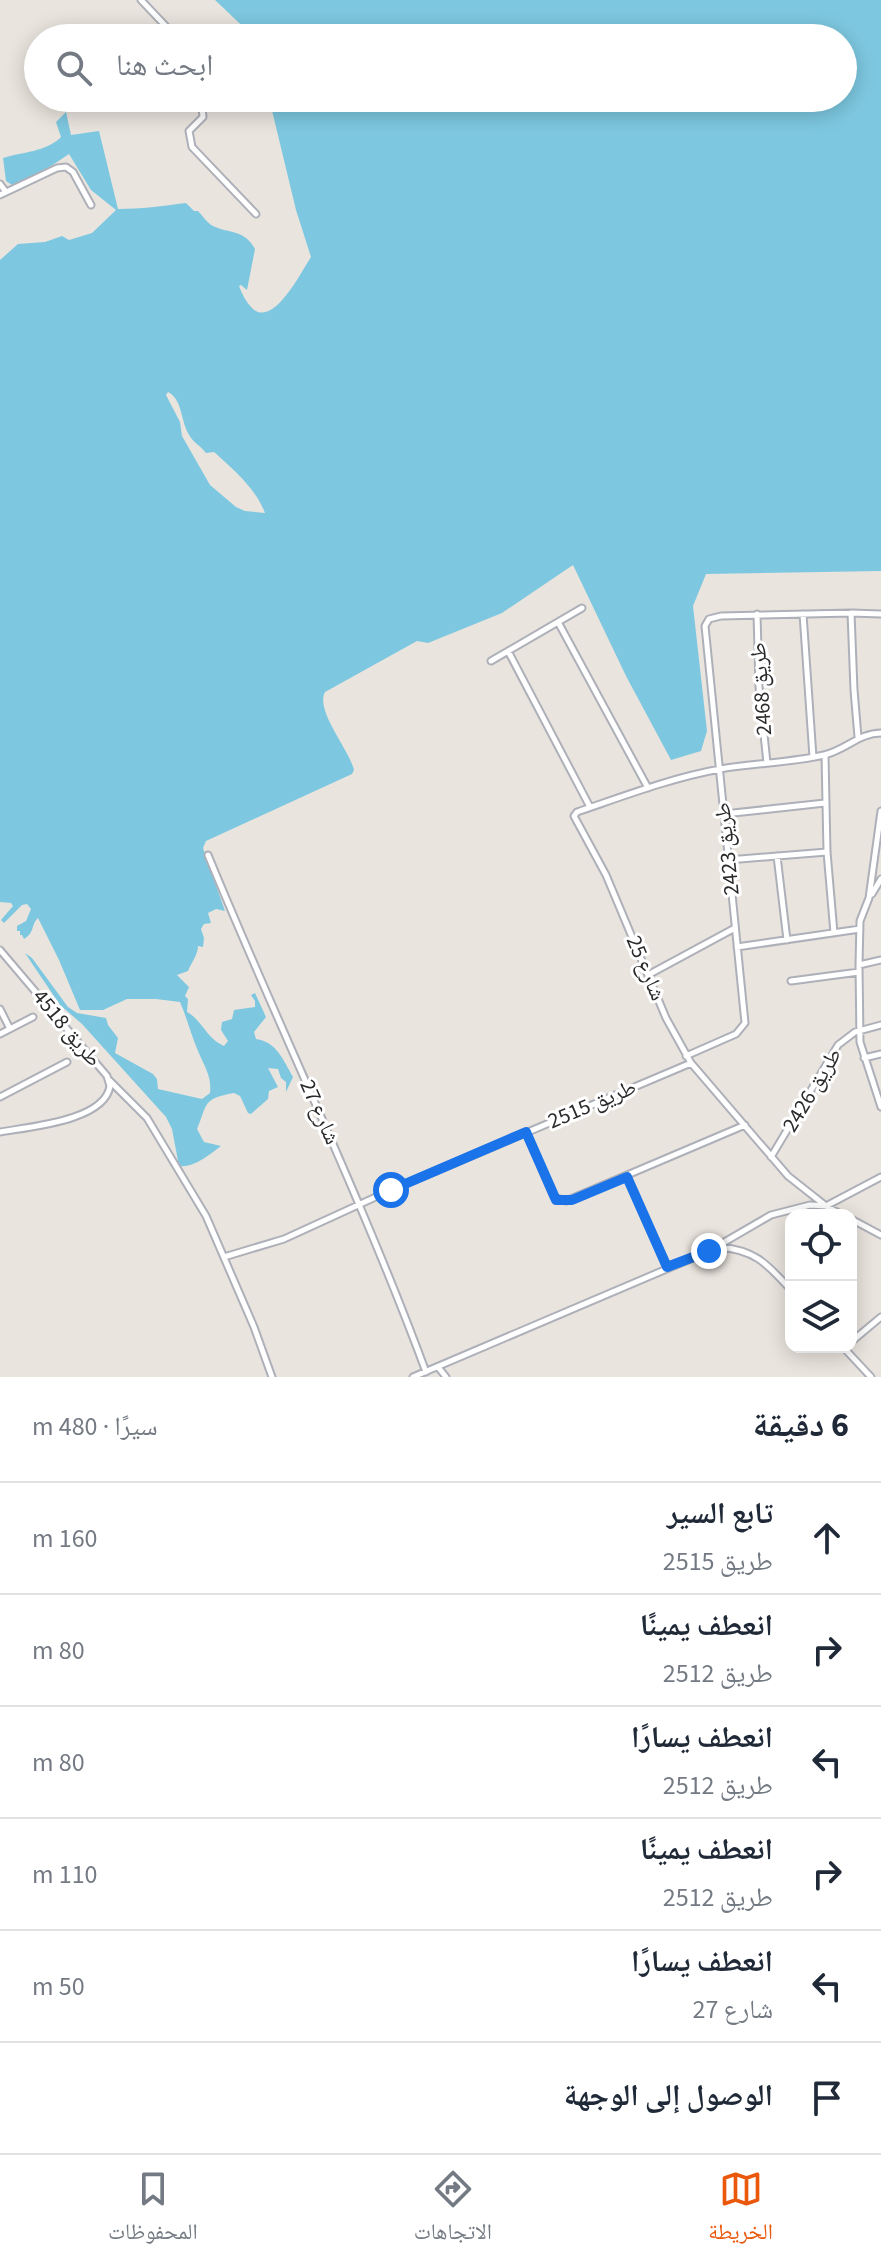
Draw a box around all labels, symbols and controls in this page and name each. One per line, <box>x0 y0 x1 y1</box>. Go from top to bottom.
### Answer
search box <box>24 24 857 112</box>
text: ابحث هنا <box>116 44 213 87</box>
icon: search <box>52 46 96 90</box>
street label: طريق 2468 <box>742 641 780 737</box>
street label: طريق 2423 <box>706 801 748 897</box>
street label: شارع 25 <box>618 930 674 1006</box>
street label: طريق 4518 <box>25 982 109 1074</box>
street label: طريق 2426 <box>774 1042 850 1138</box>
street label: طريق 2515 <box>543 1071 641 1137</box>
street label: شارع 27 <box>292 1074 348 1150</box>
route start <box>373 1172 409 1208</box>
map controls <box>785 1209 857 1353</box>
button: locate <box>785 1209 857 1281</box>
route end <box>691 1233 727 1269</box>
button: layers <box>785 1281 857 1353</box>
text: 6 دقيقة <box>753 1401 849 1450</box>
text: سيرًا · 480 m <box>32 1408 158 1445</box>
text: تابع السير <box>667 1492 773 1535</box>
icon: ahead <box>805 1516 849 1560</box>
text: 160 m <box>32 1520 98 1557</box>
text: طريق 2515 <box>663 1543 773 1580</box>
text: انعطف يمينًا <box>640 1604 773 1647</box>
icon: right <box>805 1628 849 1672</box>
text: 80 m <box>32 1632 85 1669</box>
text: طريق 2512 <box>663 1655 773 1692</box>
text: انعطف يسارًا <box>631 1716 773 1759</box>
icon: left <box>805 1740 849 1784</box>
text: 80 m <box>32 1744 85 1781</box>
text: طريق 2512 <box>663 1767 773 1804</box>
text: انعطف يمينًا <box>640 1828 773 1871</box>
icon: right <box>805 1852 849 1896</box>
text: 110 m <box>32 1856 98 1893</box>
text: طريق 2512 <box>663 1879 773 1916</box>
text: انعطف يسارًا <box>631 1940 773 1983</box>
icon: left <box>805 1964 849 2008</box>
text: 50 m <box>32 1968 85 2005</box>
text: شارع 27 <box>693 1991 773 2028</box>
text: الوصول إلى الوجهة <box>564 2074 773 2117</box>
icon: arrive <box>805 2076 849 2120</box>
tab: المحفوظات <box>108 2167 198 2253</box>
tab: الاتجاهات <box>414 2167 492 2253</box>
tab: الخريطة <box>708 2167 773 2253</box>

